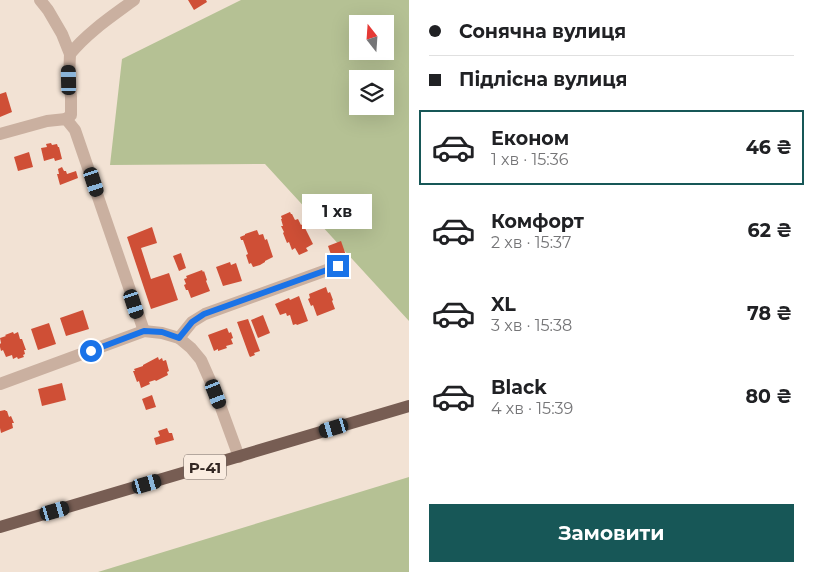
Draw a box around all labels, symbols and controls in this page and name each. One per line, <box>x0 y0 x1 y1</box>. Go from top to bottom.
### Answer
north arrow <box>349 15 394 60</box>
map controls <box>349 15 394 115</box>
text: Сонячна вулиця <box>459 20 626 43</box>
car <box>61 65 76 95</box>
text: Підлісна вулиця <box>459 68 628 91</box>
button: layers <box>349 70 394 115</box>
icon: car <box>431 125 476 170</box>
text: Економ <box>491 127 569 150</box>
text: 46 ₴ <box>746 136 792 159</box>
text: 1 хв · 15:36 <box>491 150 569 169</box>
car <box>82 165 105 199</box>
callout: 1 хв <box>303 194 373 228</box>
text: 1 хв <box>322 202 352 221</box>
icon: car <box>431 208 476 253</box>
text: Комфорт <box>491 210 584 233</box>
text: 62 ₴ <box>748 219 792 242</box>
text: 2 хв · 15:37 <box>491 233 571 252</box>
route end <box>327 255 349 277</box>
car <box>122 287 145 321</box>
icon: car <box>431 291 476 336</box>
text: XL <box>491 293 516 316</box>
text: 78 ₴ <box>747 302 792 325</box>
text: 3 хв · 15:38 <box>491 316 572 335</box>
route start <box>80 340 102 362</box>
icon: car <box>431 374 476 419</box>
text: Black <box>491 376 547 399</box>
car <box>203 377 228 411</box>
text: 80 ₴ <box>745 385 792 408</box>
text: 4 хв · 15:39 <box>491 399 573 418</box>
car <box>317 416 350 440</box>
road number: Р-41 <box>184 454 226 480</box>
car <box>130 473 163 495</box>
car <box>38 500 71 522</box>
button: Замовити <box>429 504 794 562</box>

